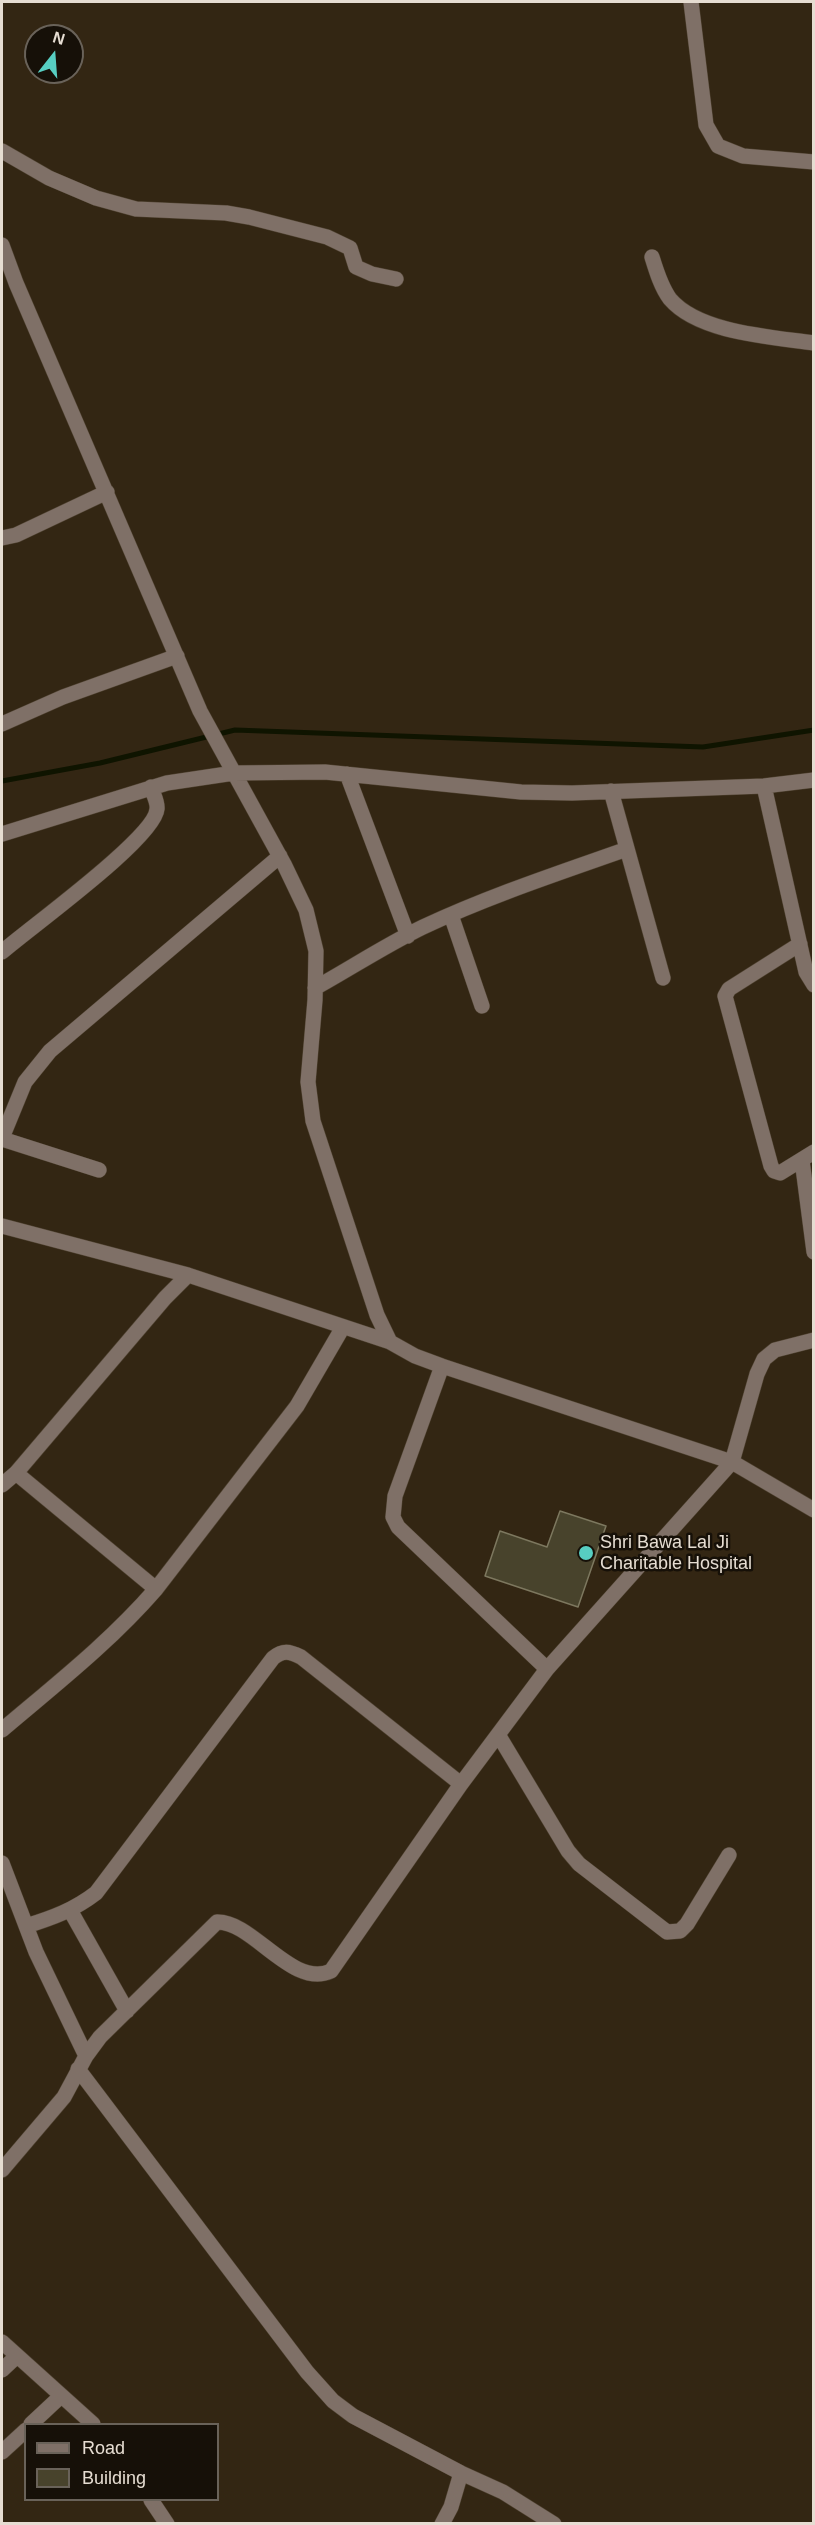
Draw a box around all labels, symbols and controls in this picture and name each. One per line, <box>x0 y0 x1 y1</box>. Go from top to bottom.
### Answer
north arrow <box>24 24 84 84</box>
text: N <box>51 28 67 48</box>
place label: Shri Bawa Lal Ji Charitable Hospital <box>600 1532 752 1574</box>
marker: Shri Bawa Lal Ji Charitable Hospital <box>577 1544 595 1562</box>
legend <box>24 2423 219 2501</box>
text: Road <box>82 2438 125 2458</box>
text: Building <box>82 2468 146 2488</box>

